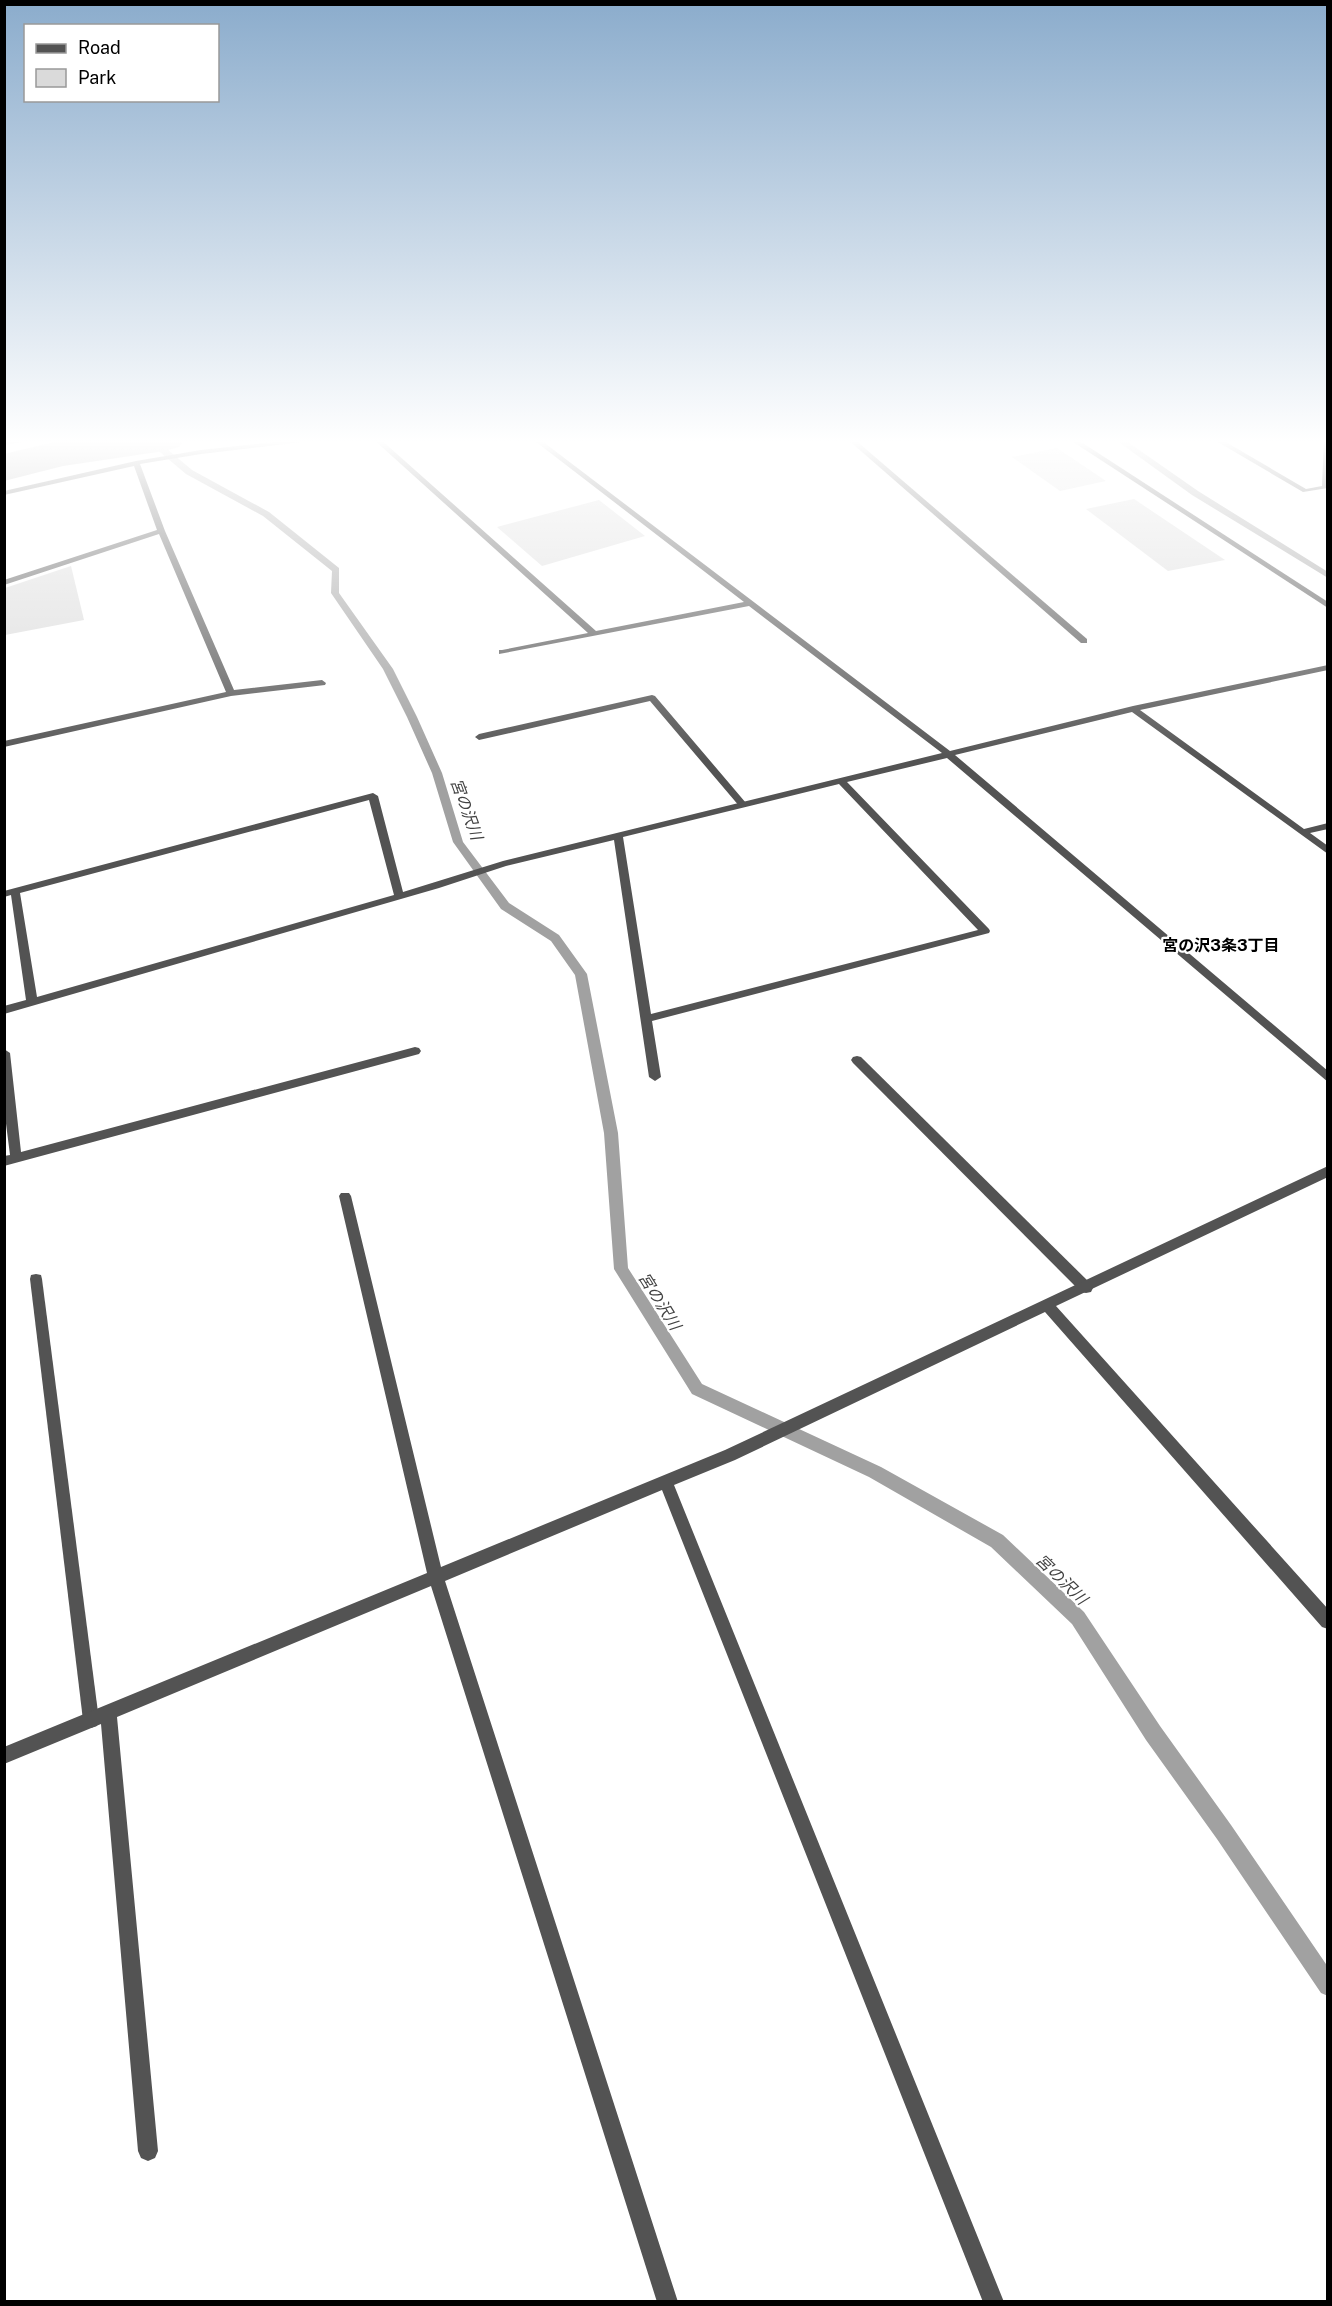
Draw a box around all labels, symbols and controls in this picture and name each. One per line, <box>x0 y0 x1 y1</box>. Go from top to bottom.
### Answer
legend <box>24 24 219 102</box>
text: Road <box>78 37 121 58</box>
text: Park <box>78 67 116 88</box>
water label: 宮の沢川 <box>447 776 487 844</box>
district label: 宮の沢3条3丁目 <box>1162 936 1280 955</box>
water label: 宮の沢川 <box>635 1269 686 1335</box>
water label: 宮の沢川 <box>1032 1550 1093 1610</box>

